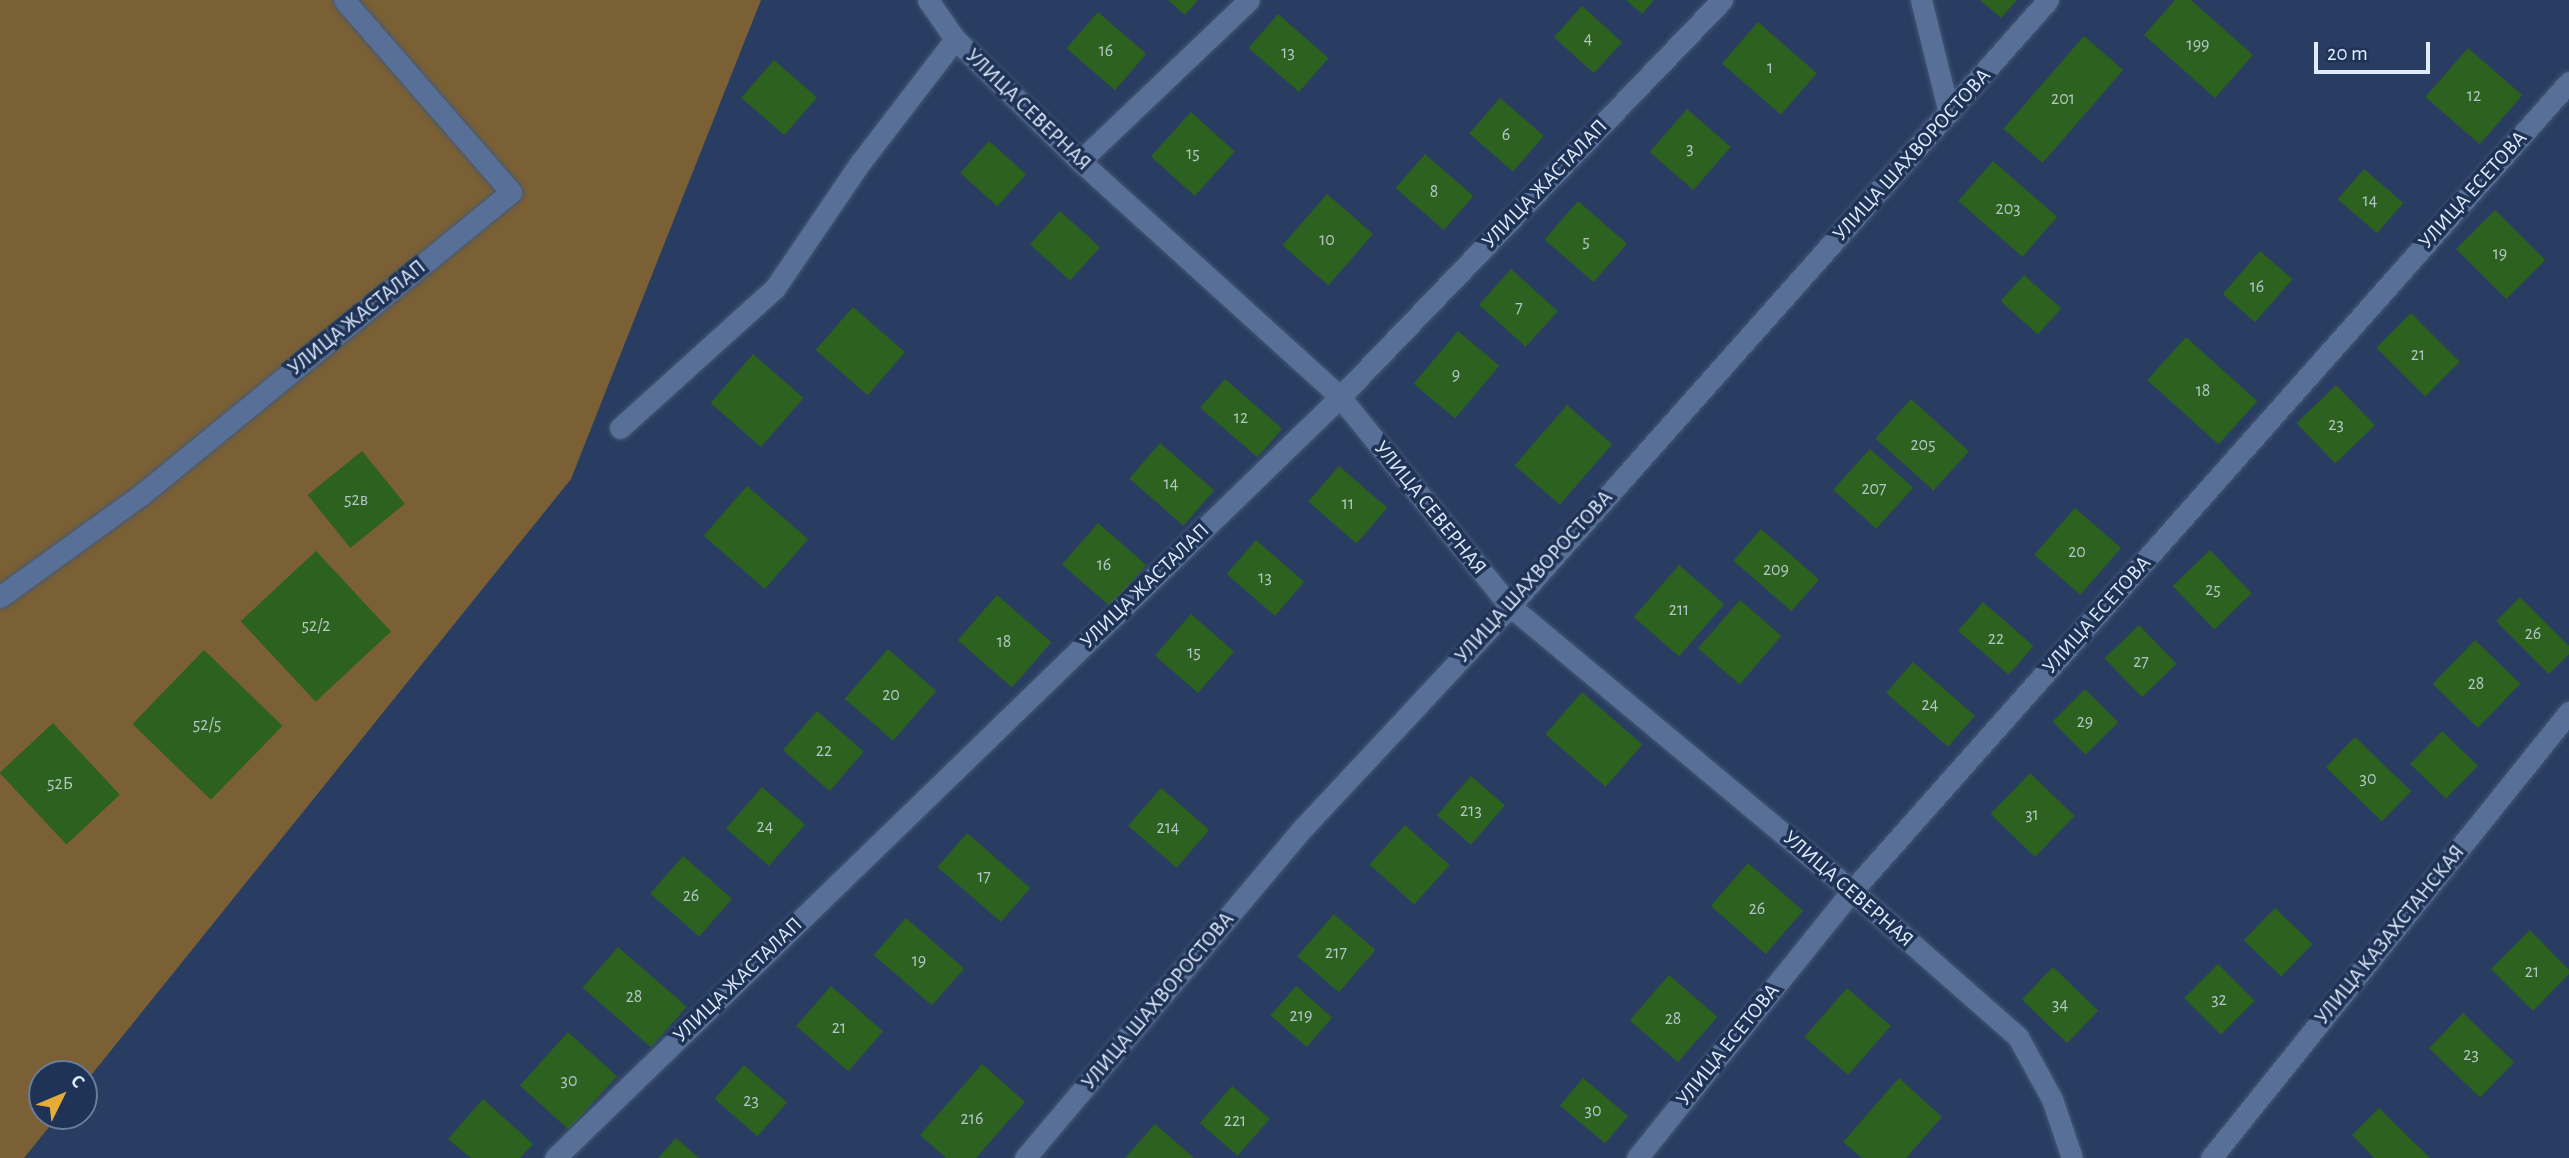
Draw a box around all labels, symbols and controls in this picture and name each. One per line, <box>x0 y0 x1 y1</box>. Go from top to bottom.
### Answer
house number: 4 <box>1584 28 1592 50</box>
scale bar <box>2317 28 2432 72</box>
house number: 199 <box>2186 34 2210 56</box>
house number: 16 <box>1099 40 1113 62</box>
house number: 13 <box>1281 42 1295 64</box>
text: 20 m <box>2327 43 2368 64</box>
street label: УЛИЦА СЕВЕРНАЯ <box>960 44 1096 176</box>
house number: 1 <box>1767 57 1773 79</box>
street label: УЛИЦА ШАХВОРОСТОВА <box>1828 64 1996 246</box>
house number: 12 <box>2467 85 2481 107</box>
house number: 201 <box>2051 88 2075 110</box>
street label: УЛИЦА ЖАСТАЛАП <box>1477 114 1613 254</box>
house number: 6 <box>1502 124 1510 146</box>
street label: УЛИЦА ЕСЕТОВА <box>2414 126 2532 254</box>
house number: 3 <box>1686 138 1694 160</box>
house number: 15 <box>1186 143 1200 165</box>
house number: 8 <box>1430 181 1438 203</box>
house number: 14 <box>2363 190 2377 212</box>
house number: 203 <box>1995 198 2021 220</box>
house number: 10 <box>1319 229 1335 251</box>
house number: 5 <box>1582 231 1590 253</box>
house number: 19 <box>2493 243 2507 265</box>
street label: УЛИЦА ЖАСТАЛАП <box>283 255 431 381</box>
house number: 16 <box>2250 276 2264 298</box>
house number: 7 <box>1515 297 1523 319</box>
house number: 21 <box>2411 344 2425 366</box>
house number: 9 <box>1452 364 1460 386</box>
house number: 18 <box>2196 380 2210 402</box>
house number: 12 <box>1234 407 1248 429</box>
house number: 23 <box>2328 414 2344 436</box>
house number: 205 <box>1910 434 1936 456</box>
street label: УЛИЦА СЕВЕРНАЯ <box>1368 436 1492 580</box>
house number: 14 <box>1164 473 1178 495</box>
house number: 207 <box>1861 478 1887 500</box>
street label: УЛИЦА ШАХВОРОСТОВА <box>1450 486 1618 668</box>
house number: 52в <box>344 489 368 511</box>
house number: 11 <box>1342 493 1354 515</box>
street label: УЛИЦА ЖАСТАЛАП <box>1075 518 1215 654</box>
house number: 20 <box>2068 541 2086 563</box>
street label: УЛИЦА ЕСЕТОВА <box>2038 551 2156 679</box>
house number: 16 <box>1097 554 1111 576</box>
house number: 209 <box>1763 559 1789 581</box>
house number: 13 <box>1258 567 1272 589</box>
house number: 25 <box>2205 579 2221 601</box>
house number: 211 <box>1669 599 1689 621</box>
house number: 52/2 <box>301 615 331 637</box>
house number: 26 <box>2525 623 2541 645</box>
house number: 22 <box>1988 628 2004 650</box>
house number: 18 <box>997 631 1011 653</box>
house number: 15 <box>1187 642 1201 664</box>
house number: 27 <box>2133 651 2149 673</box>
house number: 28 <box>2468 673 2484 695</box>
house number: 20 <box>882 684 900 706</box>
house number: 24 <box>1922 694 1938 716</box>
house number: 29 <box>2077 711 2093 733</box>
house number: 52/5 <box>193 714 221 736</box>
house number: 22 <box>816 740 832 762</box>
house number: 30 <box>2360 768 2376 790</box>
house number: 52Б <box>47 773 73 795</box>
house number: 213 <box>1460 800 1482 822</box>
house number: 31 <box>2025 804 2039 826</box>
house number: 24 <box>757 816 773 838</box>
house number: 214 <box>1156 817 1180 839</box>
street label: УЛИЦА СЕВЕРНАЯ <box>1778 825 1918 953</box>
street label: УЛИЦА КАЗАХСТАНСКАЯ <box>2310 840 2470 1030</box>
house number: 17 <box>977 866 991 888</box>
house number: 26 <box>683 885 699 907</box>
house number: 26 <box>1749 898 1765 920</box>
street label: УЛИЦА ШАХВОРОСТОВА <box>1077 907 1239 1095</box>
street label: УЛИЦА ЖАСТАЛАП <box>668 912 808 1048</box>
house number: 217 <box>1325 942 1347 964</box>
house number: 19 <box>912 950 926 972</box>
house number: 21 <box>2525 961 2539 983</box>
street label: УЛИЦА ЕСЕТОВА <box>1671 979 1785 1111</box>
house number: 28 <box>626 986 642 1008</box>
house number: 32 <box>2211 989 2227 1011</box>
house number: 34 <box>2052 994 2068 1016</box>
house number: 219 <box>1290 1005 1312 1027</box>
house number: 28 <box>1665 1008 1681 1030</box>
house number: 21 <box>832 1017 846 1039</box>
house number: 23 <box>2463 1044 2479 1066</box>
north arrow <box>28 1060 98 1130</box>
house number: 30 <box>561 1070 577 1092</box>
text: С <box>67 1071 88 1092</box>
house number: 23 <box>743 1090 759 1112</box>
house number: 30 <box>1585 1100 1601 1122</box>
house number: 216 <box>961 1108 983 1130</box>
house number: 221 <box>1224 1110 1246 1132</box>

